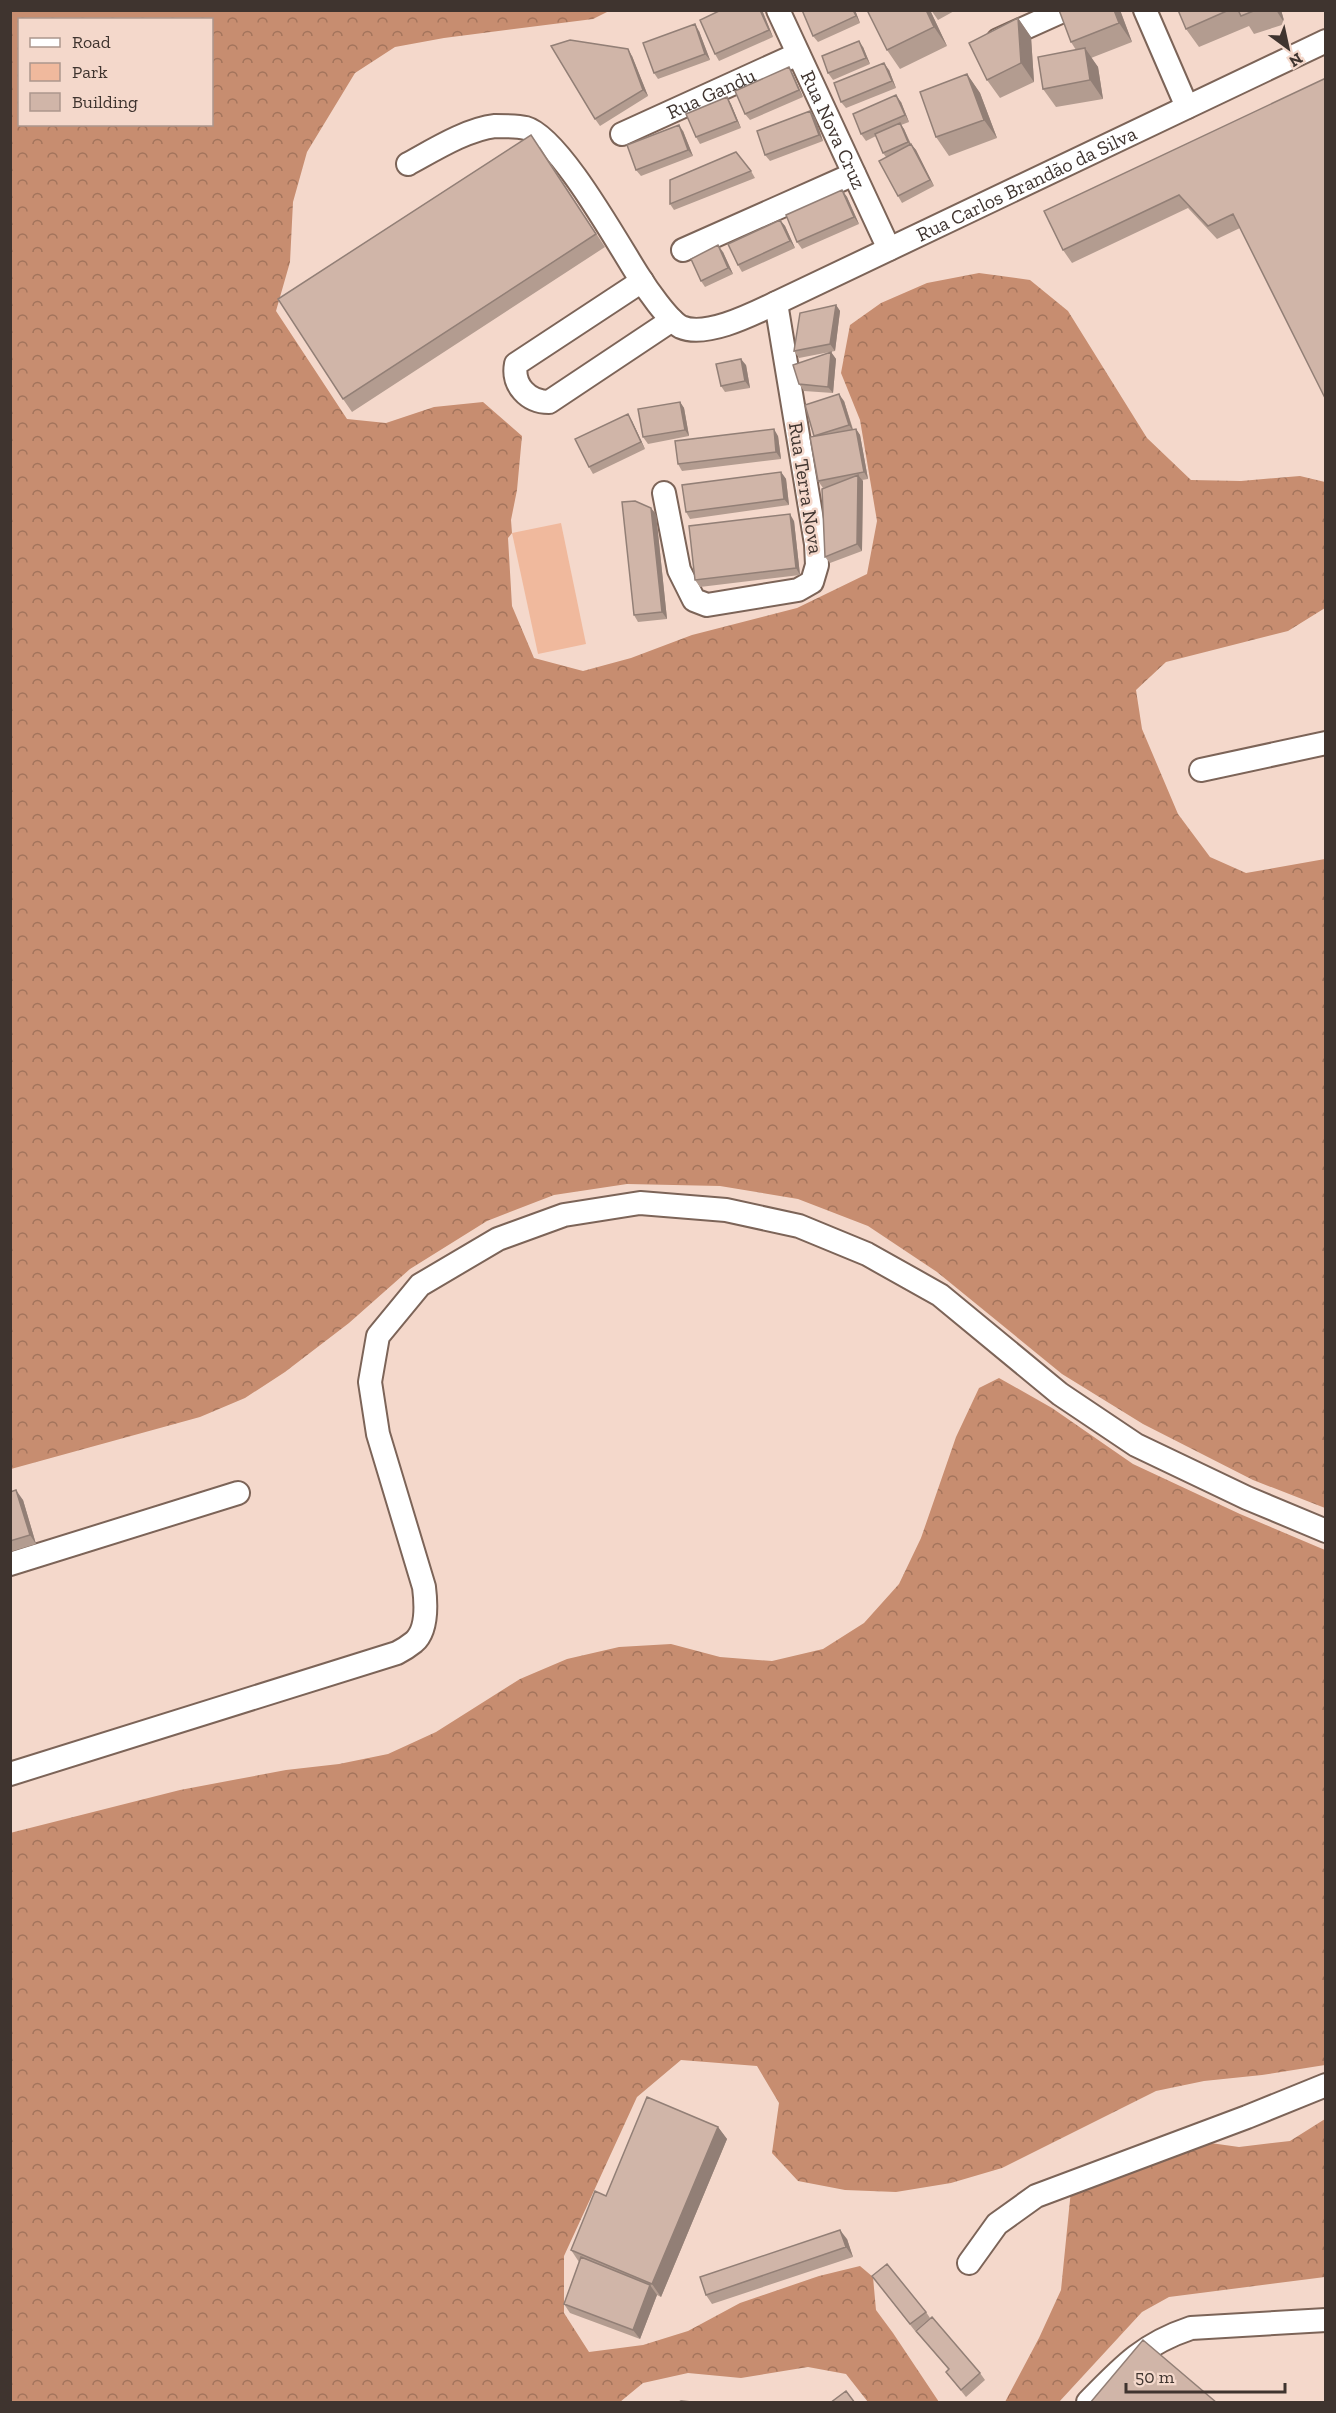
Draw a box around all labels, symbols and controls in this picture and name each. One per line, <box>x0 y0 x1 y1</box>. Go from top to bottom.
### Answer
legend <box>18 18 213 126</box>
north arrow <box>1258 18 1318 78</box>
text: Road <box>72 31 111 53</box>
text: N <box>1286 49 1306 71</box>
text: Park <box>72 61 108 83</box>
street label: Rua Gandu <box>663 63 759 124</box>
street label: Rua Nova Cruz <box>796 66 872 193</box>
text: Building <box>72 91 138 113</box>
street label: Rua Carlos Brandão da Silva <box>912 121 1141 246</box>
street label: Rua Terra Nova <box>784 420 828 556</box>
scale bar <box>1126 2356 1285 2394</box>
text: 50 m <box>1135 2366 1175 2388</box>

